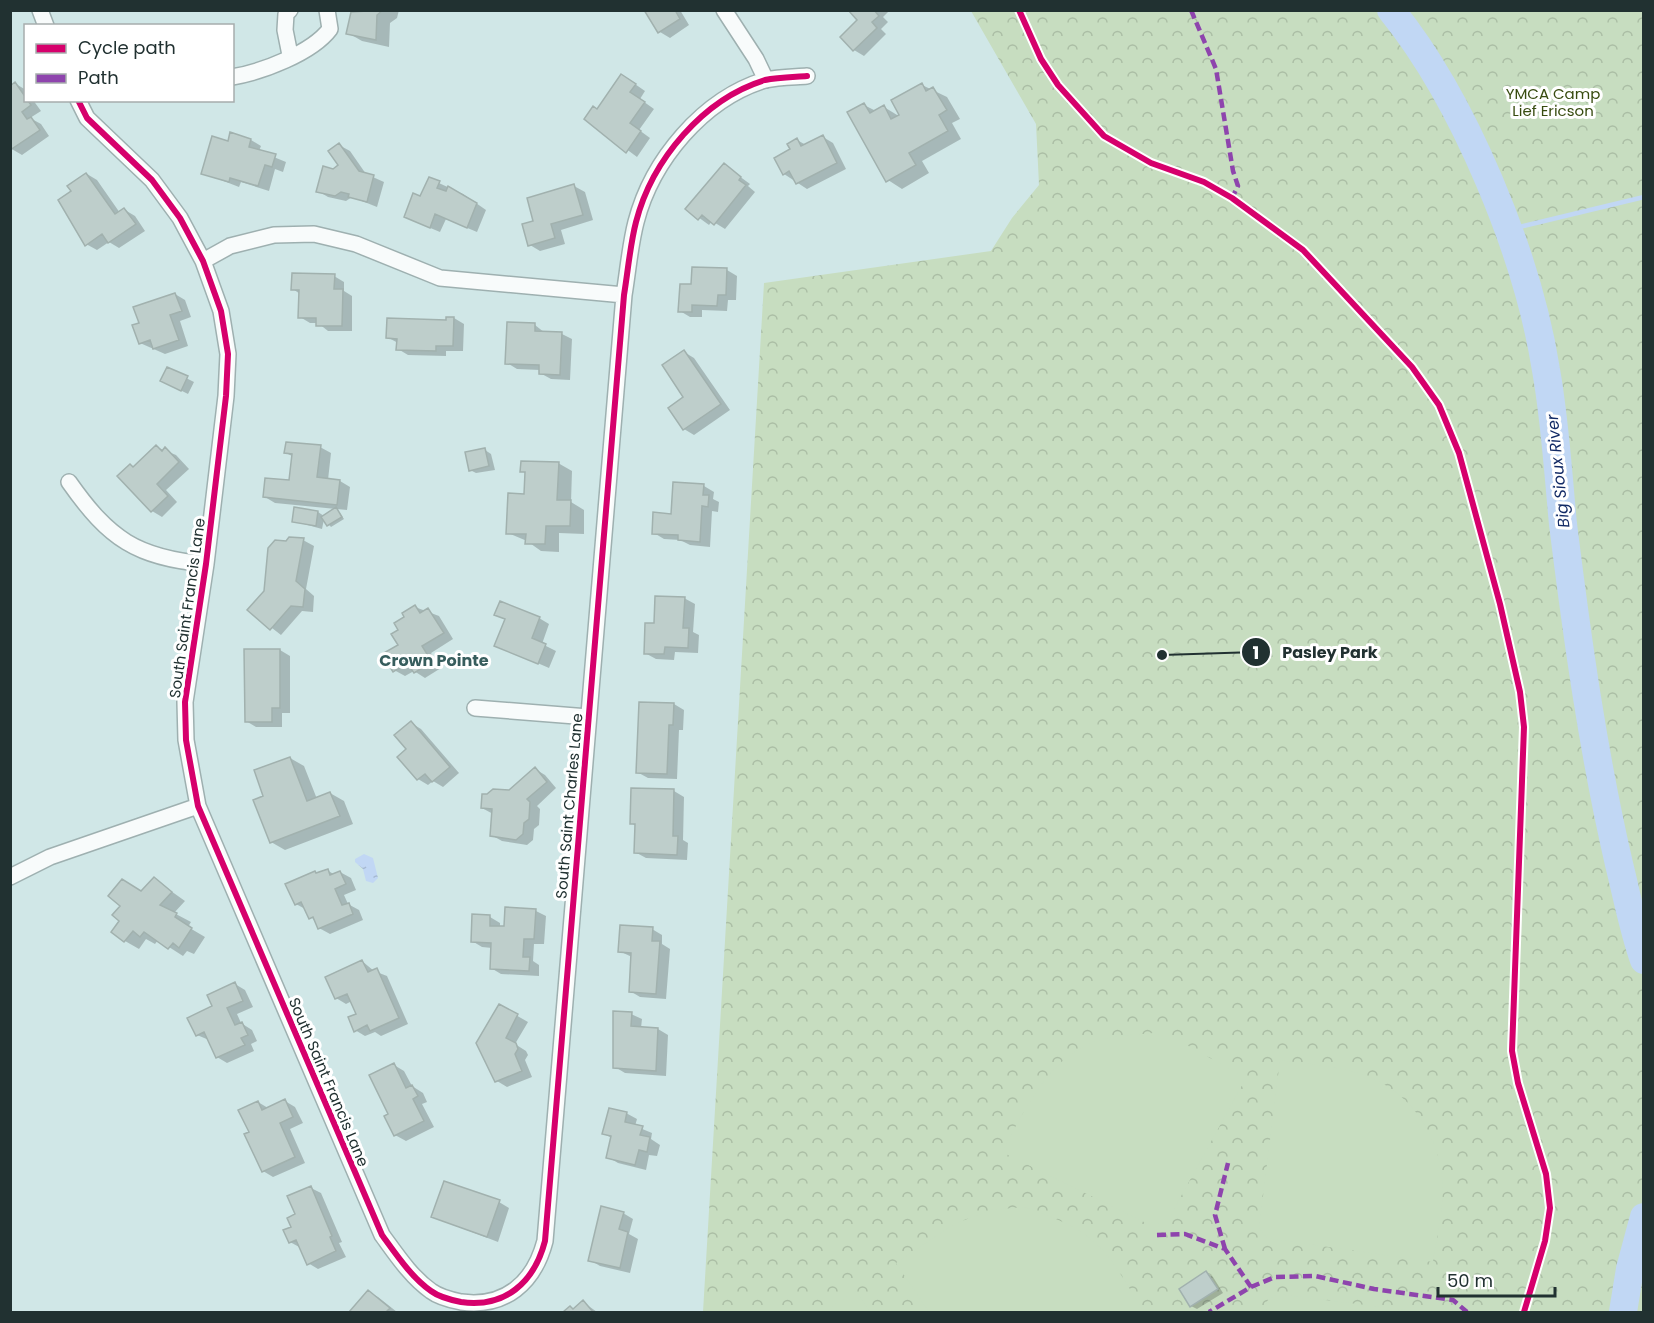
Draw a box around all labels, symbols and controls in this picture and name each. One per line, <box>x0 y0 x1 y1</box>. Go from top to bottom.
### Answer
legend <box>24 24 234 102</box>
text: Cycle path <box>78 35 176 60</box>
text: Path <box>78 65 119 90</box>
park label: YMCA Camp Lief Ericson <box>1506 83 1600 121</box>
water label: Big Sioux River <box>1540 412 1575 529</box>
street label: South Saint Francis Lane <box>164 517 210 699</box>
callout: Pasley Park <box>1241 635 1390 669</box>
text: 1 <box>1253 640 1259 665</box>
text: Pasley Park <box>1282 641 1378 664</box>
district label: Crown Pointe <box>379 649 489 672</box>
street label: South Saint Charles Lane <box>550 712 588 900</box>
street label: South Saint Francis Lane <box>284 994 374 1170</box>
scale bar <box>1438 1260 1555 1298</box>
text: 50 m <box>1447 1268 1493 1293</box>

